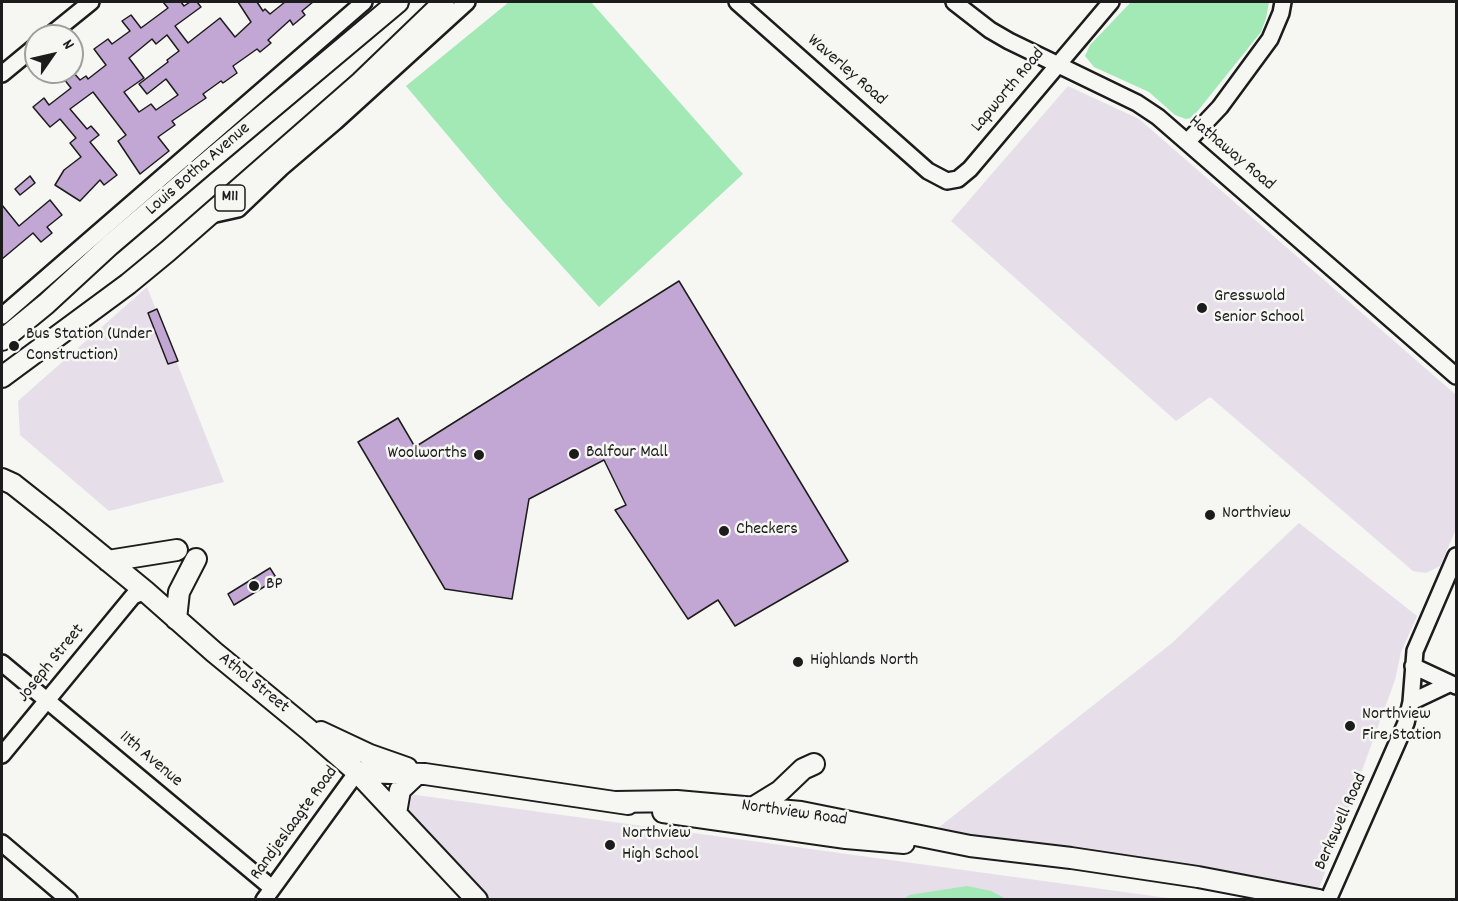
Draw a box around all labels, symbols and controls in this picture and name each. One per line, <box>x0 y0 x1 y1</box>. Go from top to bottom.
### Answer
north arrow <box>24 24 84 84</box>
street label: Waverley Road <box>802 31 890 111</box>
text: N <box>56 35 79 54</box>
street label: Lapworth Road <box>968 45 1050 137</box>
street label: Hathaway Road <box>1183 112 1279 196</box>
street label: Louis Botha Avenue <box>142 119 256 221</box>
road number: M11 <box>215 185 245 211</box>
place label: Gresswold Senior School <box>1214 287 1304 330</box>
marker: Gresswold Senior School <box>1195 301 1209 315</box>
place label: Bus Station (Under Construction) <box>26 325 152 368</box>
marker: Bus Station (Under Construction) <box>7 339 21 353</box>
place label: Balfour Mall <box>586 443 668 465</box>
place label: Woolworths <box>388 444 467 466</box>
marker: Balfour Mall <box>567 447 581 461</box>
marker: Woolworths <box>472 448 486 462</box>
place label: Northview <box>1222 504 1291 526</box>
marker: Northview <box>1203 508 1217 522</box>
place label: Checkers <box>736 520 798 542</box>
marker: Checkers <box>717 524 731 538</box>
place label: BP <box>266 575 283 597</box>
marker: BP <box>247 579 261 593</box>
street label: Joseph Street <box>14 620 90 708</box>
street label: Athol Street <box>213 649 293 719</box>
place label: Highlands North <box>810 651 918 673</box>
marker: Highlands North <box>791 655 805 669</box>
place label: Northview Fire Station <box>1362 705 1441 748</box>
marker: Northview Fire Station <box>1343 719 1357 733</box>
street label: 11th Avenue <box>114 727 186 793</box>
street label: Randjeslaagte Road <box>246 763 344 885</box>
street label: Berkswell Road <box>1311 770 1373 874</box>
street label: Northview Road <box>740 796 848 832</box>
place label: Northview High School <box>622 824 698 866</box>
marker: Northview High School <box>603 838 617 852</box>

